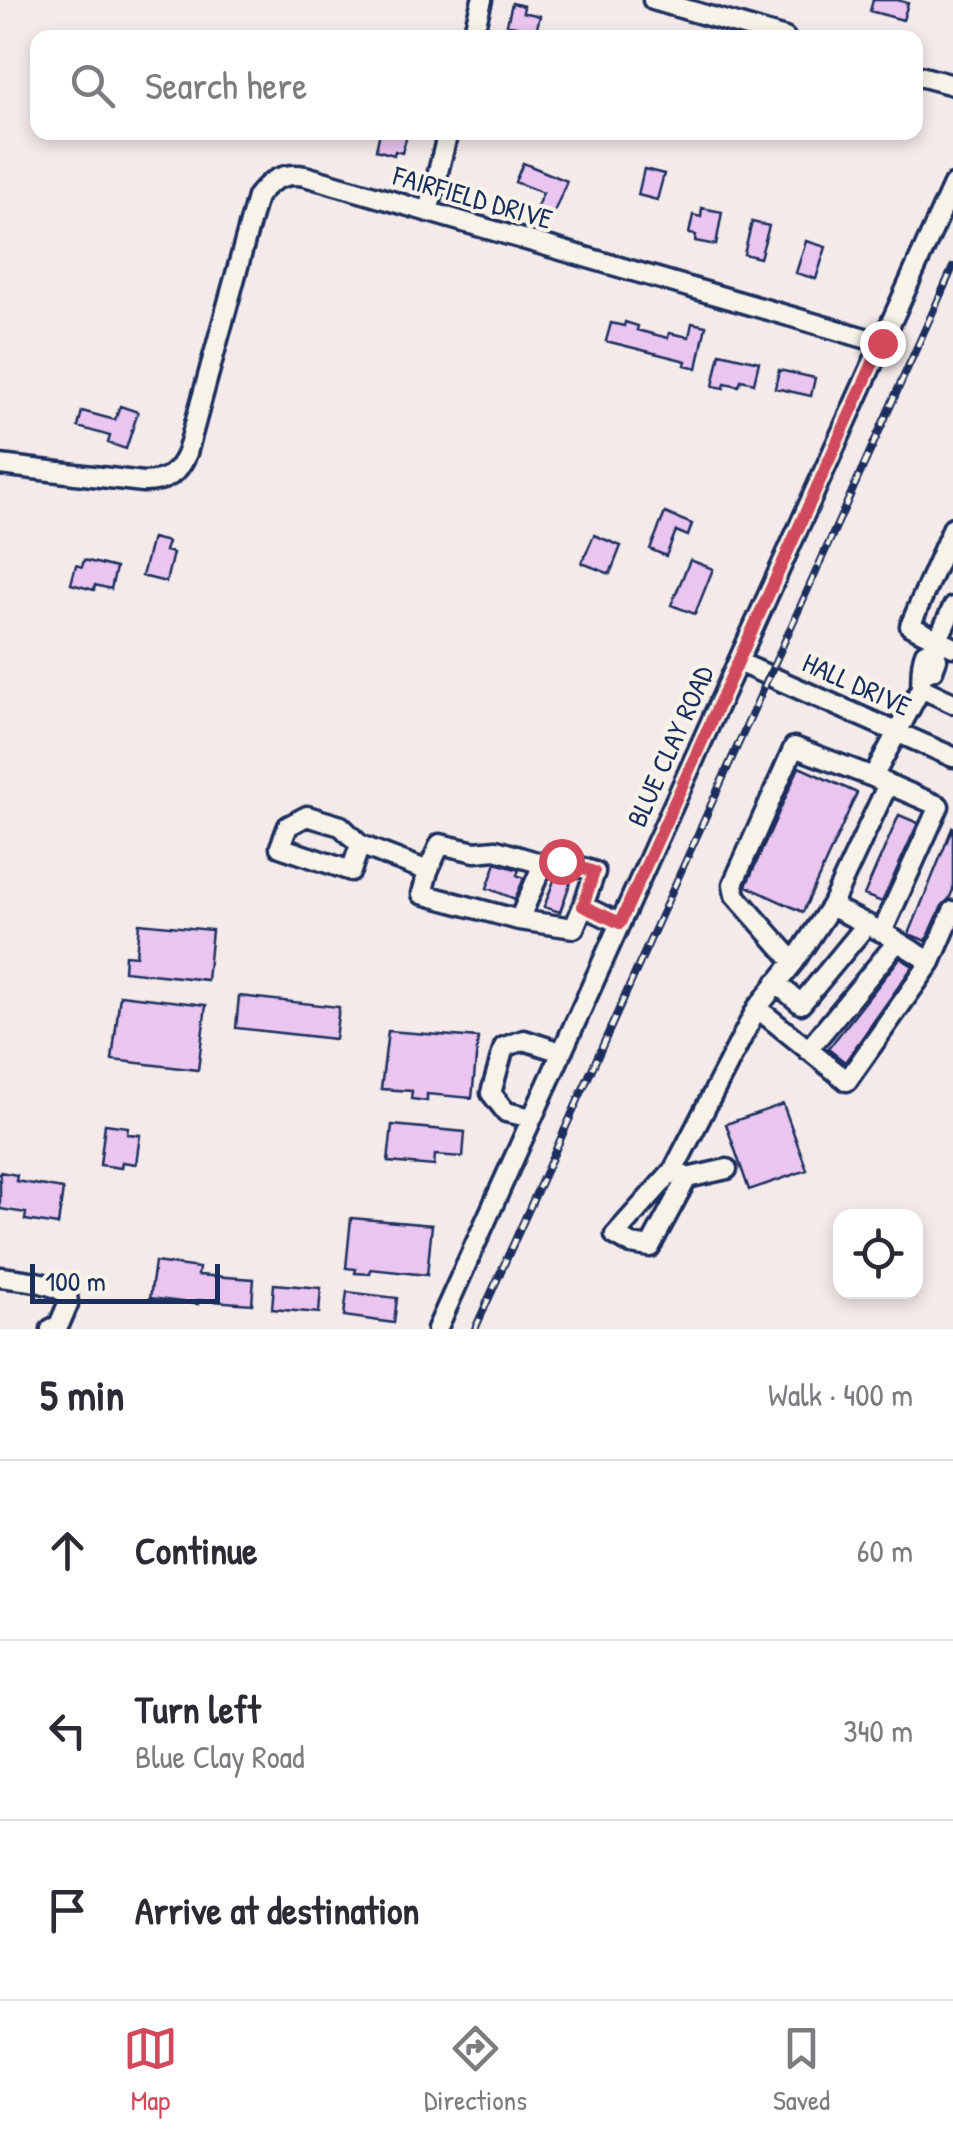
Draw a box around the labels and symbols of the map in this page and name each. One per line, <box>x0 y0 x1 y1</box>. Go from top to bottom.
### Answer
street label: FAIRFIELD DRIVE <box>388 156 557 238</box>
route end <box>860 321 906 367</box>
street label: HALL DRIVE <box>797 643 917 725</box>
street label: BLUE CLAY ROAD <box>618 659 723 832</box>
route start <box>539 839 585 885</box>
scale bar <box>30 1259 220 1304</box>

